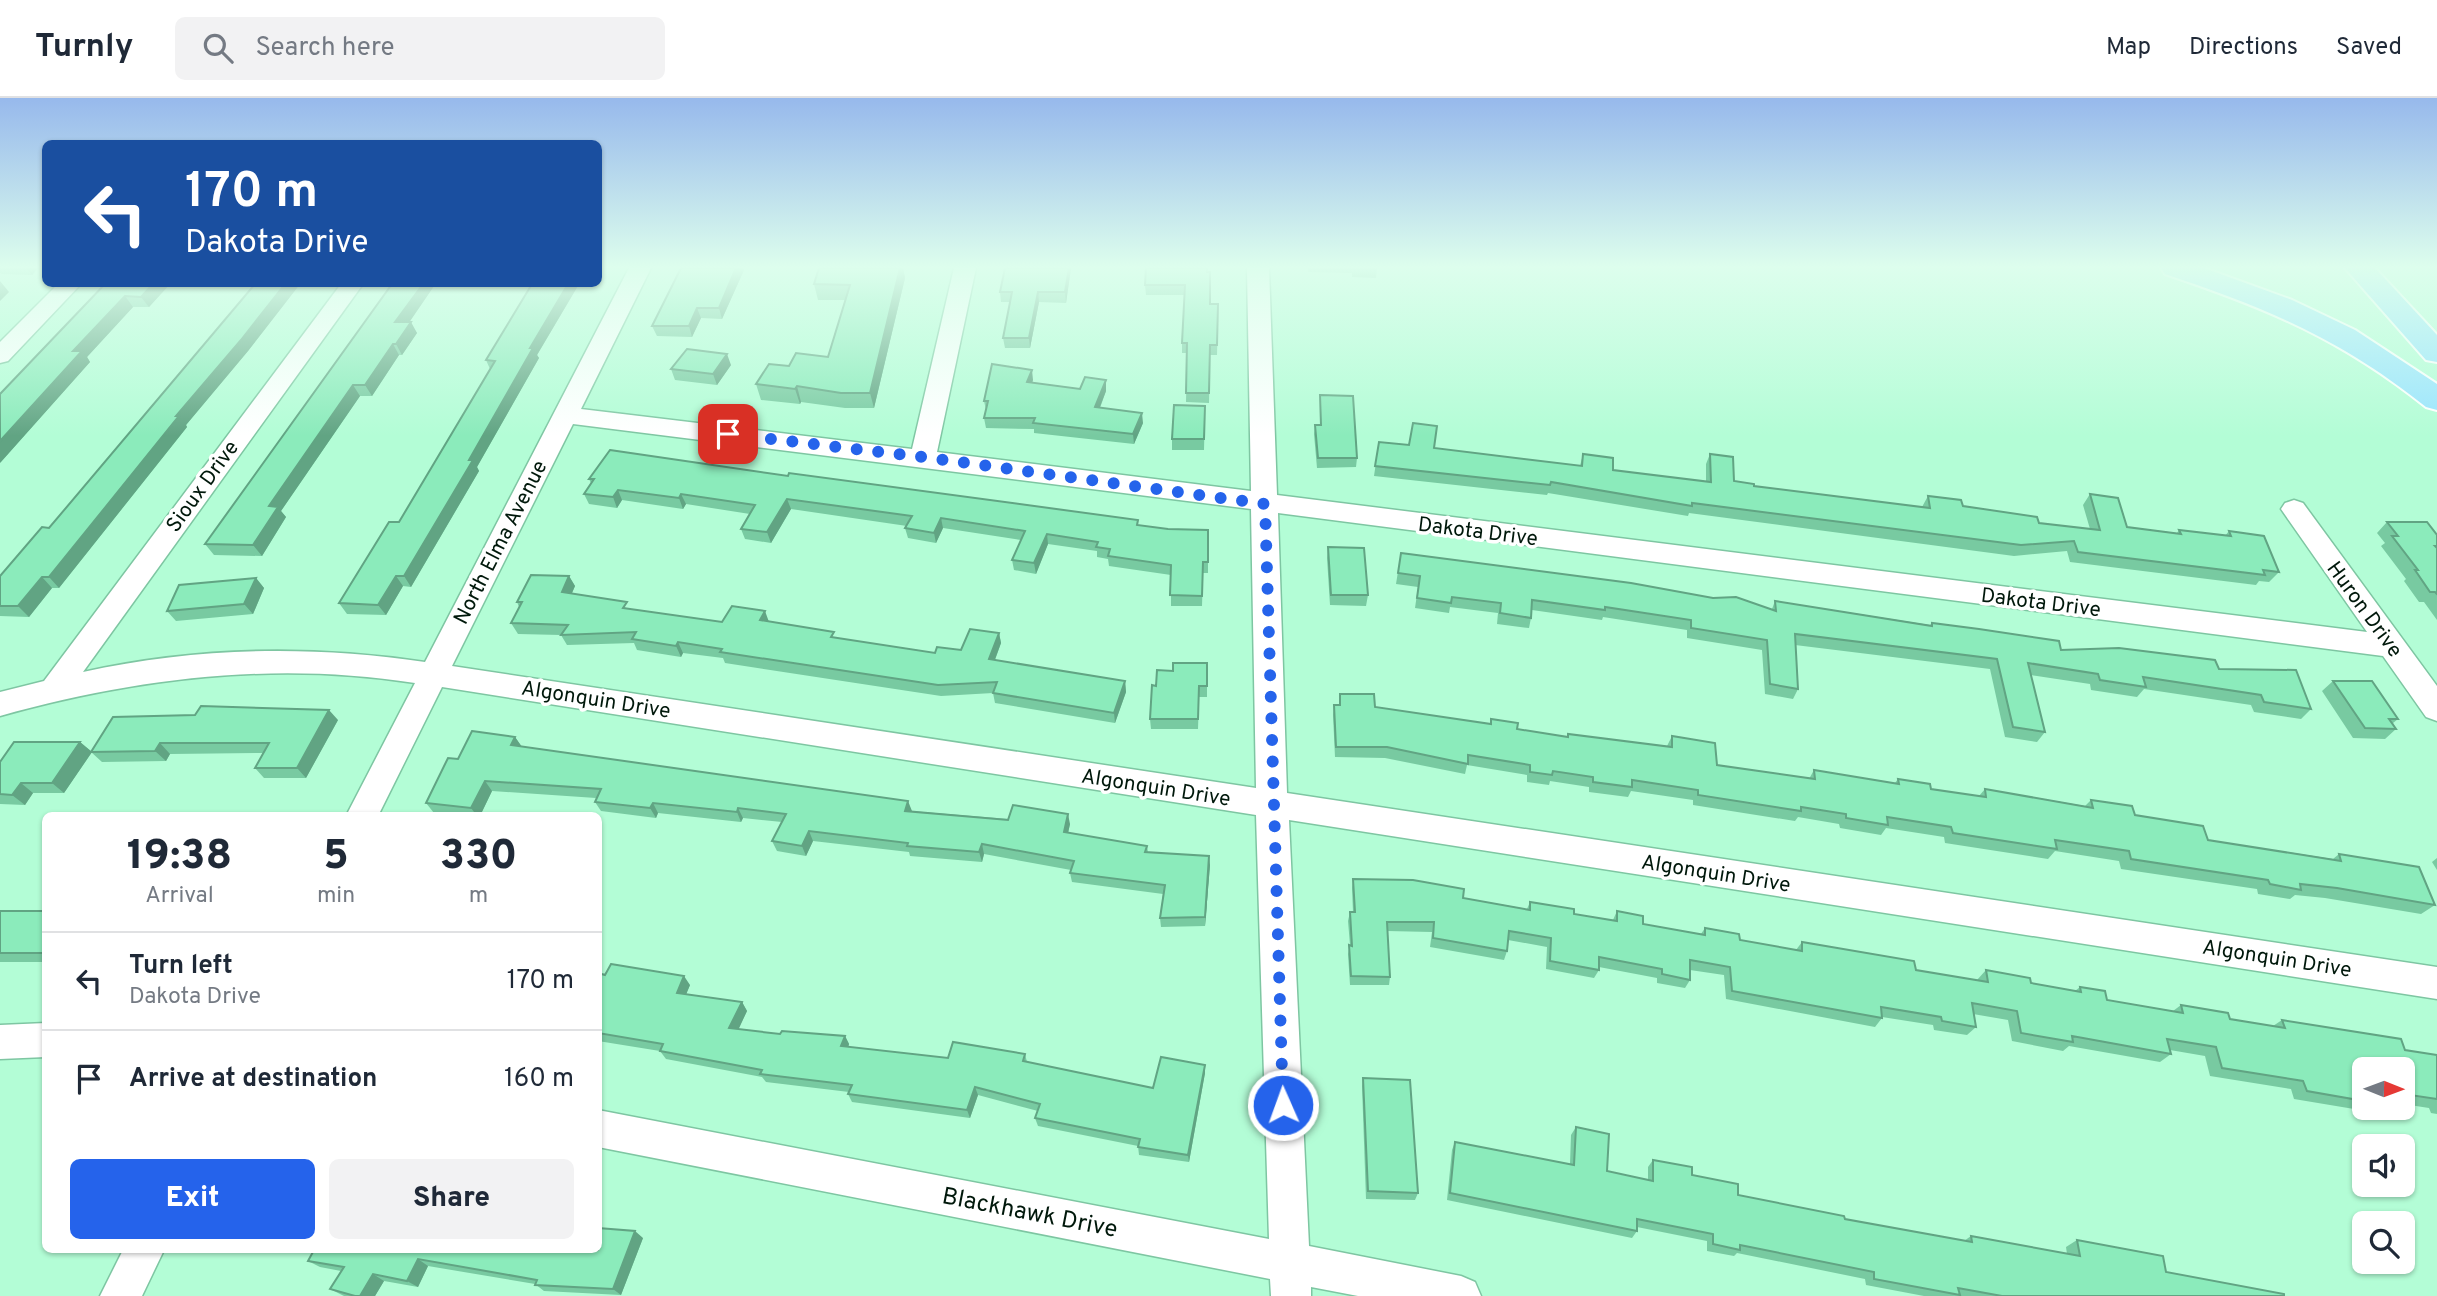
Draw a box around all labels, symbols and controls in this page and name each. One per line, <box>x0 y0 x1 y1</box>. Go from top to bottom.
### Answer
search box <box>175 17 665 80</box>
text: Turnly <box>35 27 133 69</box>
icon: search <box>199 29 237 67</box>
text: Search here <box>255 32 394 65</box>
text: Map <box>2106 33 2151 63</box>
text: Directions <box>2189 33 2298 63</box>
text: Saved <box>2336 33 2402 63</box>
text: 170 m <box>185 163 318 225</box>
icon: left <box>70 168 161 259</box>
text: Dakota Drive <box>185 224 369 264</box>
pin <box>698 404 758 464</box>
icon: arrive <box>709 415 747 453</box>
street label: Sioux Drive <box>161 436 246 538</box>
street label: North Elma Avenue <box>448 456 554 629</box>
street label: Dakota Drive <box>1416 512 1539 553</box>
street label: Huron Drive <box>2320 556 2408 663</box>
street label: Dakota Drive <box>1979 583 2102 624</box>
street label: Algonquin Drive <box>519 675 672 726</box>
street label: Algonquin Drive <box>1079 763 1232 814</box>
text: 19:38 <box>127 831 232 884</box>
text: 5 <box>323 831 349 884</box>
text: 330 <box>440 831 517 884</box>
street label: Algonquin Drive <box>1639 849 1792 900</box>
text: Arrival <box>145 882 214 911</box>
text: min <box>317 882 355 911</box>
text: m <box>469 882 488 911</box>
street label: Algonquin Drive <box>2200 934 2353 985</box>
text: Turn left <box>129 950 233 983</box>
icon: left <box>70 962 108 1000</box>
text: 170 m <box>507 965 574 998</box>
text: Dakota Drive <box>129 983 261 1012</box>
north arrow <box>2352 1057 2415 1120</box>
map controls <box>2352 1057 2415 1274</box>
icon: arrive <box>70 1060 108 1098</box>
text: Arrive at destination <box>129 1063 377 1096</box>
text: 160 m <box>504 1063 574 1096</box>
position arrow <box>1246 1068 1320 1142</box>
button: sound <box>2352 1134 2415 1197</box>
button: Exit <box>70 1159 315 1239</box>
button: Share <box>329 1159 574 1239</box>
street label: Blackhawk Drive <box>939 1182 1120 1246</box>
button: search <box>2352 1211 2415 1274</box>

